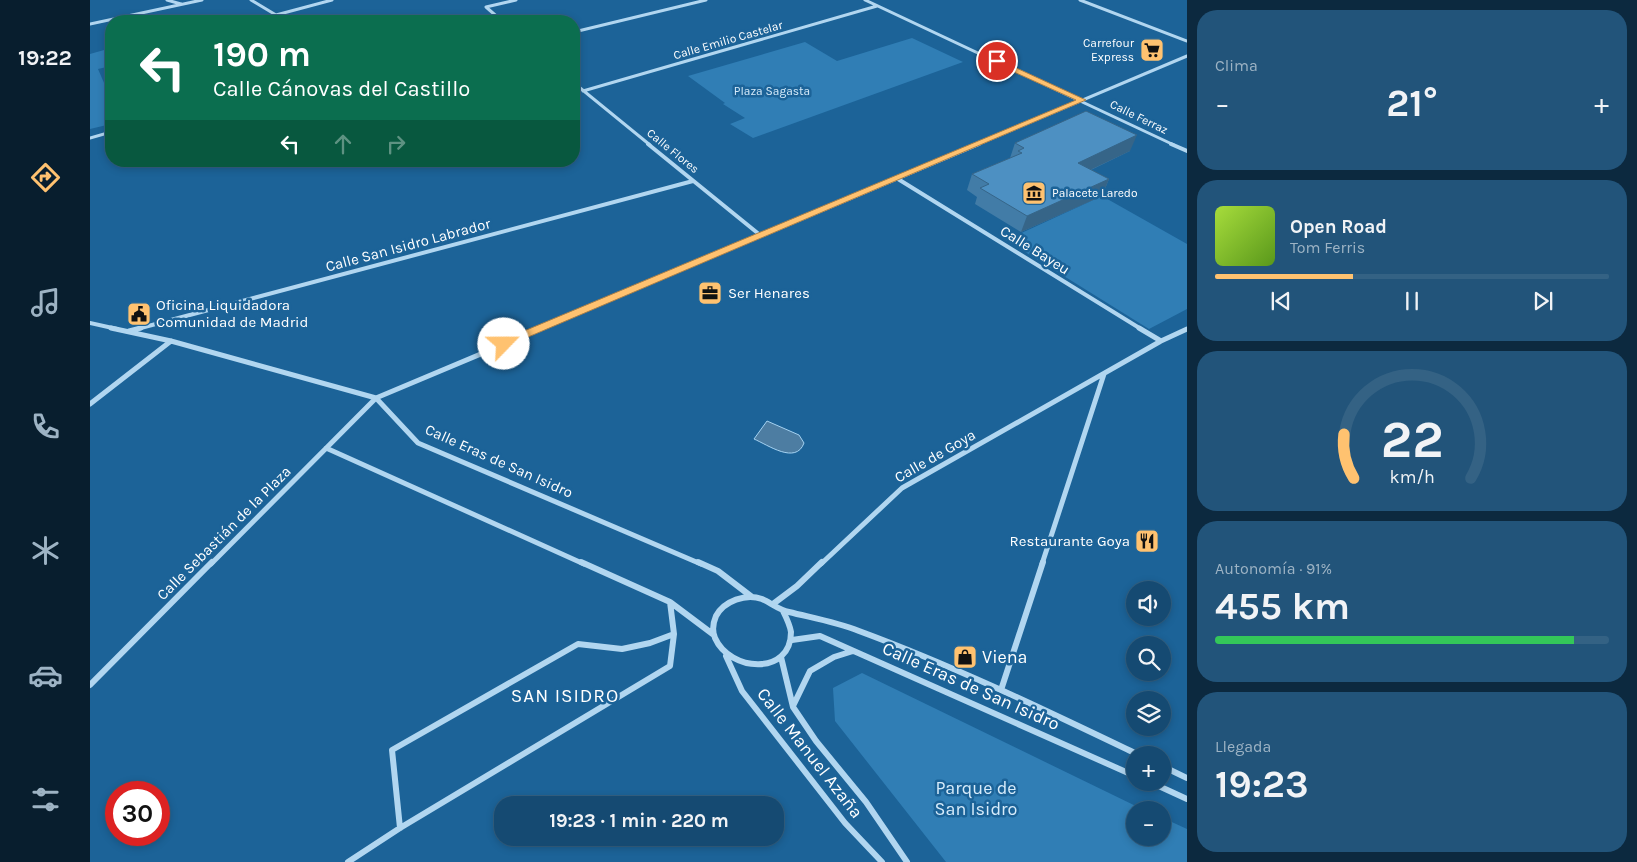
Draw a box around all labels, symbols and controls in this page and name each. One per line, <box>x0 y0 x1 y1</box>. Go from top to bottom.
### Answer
street label: Calle Emilio Castelar <box>672 18 785 62</box>
text: 190 m <box>213 34 311 75</box>
icon: left <box>130 35 195 100</box>
place label: Carrefour Express <box>1083 36 1135 64</box>
supermarket icon: Carrefour Express <box>1139 37 1165 63</box>
pin <box>976 40 1018 82</box>
text: 19:22 <box>18 45 72 71</box>
icon: arrive <box>983 47 1011 75</box>
text: Clima <box>1215 56 1258 75</box>
text: Calle Cánovas del Castillo <box>213 76 470 102</box>
text: 21° <box>1386 81 1438 126</box>
park label: Plaza Sagasta <box>734 84 810 98</box>
text: − <box>1215 87 1230 120</box>
text: + <box>1594 87 1609 120</box>
street label: Calle Ferraz <box>1108 97 1171 137</box>
street label: Calle Flores <box>644 126 702 176</box>
icon: left <box>276 130 304 158</box>
icon: ahead <box>329 130 357 158</box>
icon: right <box>382 130 410 158</box>
icon: directions <box>28 160 63 195</box>
museum icon: Palacete Laredo <box>1021 180 1047 206</box>
place label: Palacete Laredo <box>1052 186 1137 200</box>
street label: Calle San Isidro Labrador <box>324 214 493 276</box>
text: Open Road <box>1290 216 1387 238</box>
street label: Calle Bayeu <box>997 222 1073 278</box>
text: Tom Ferris <box>1290 238 1365 257</box>
office icon: Ser Henares <box>697 280 723 306</box>
place label: Ser Henares <box>728 284 810 302</box>
icon: music <box>28 285 63 320</box>
icon: previous <box>1267 287 1295 315</box>
icon: pause <box>1398 287 1426 315</box>
icon: next <box>1529 287 1557 315</box>
place label: Oficina Liquidadora Comunidad de Madrid <box>156 296 308 331</box>
public building icon: Oficina Liquidadora Comunidad de Madrid <box>126 301 152 327</box>
position arrow <box>477 317 529 369</box>
icon: phone <box>28 409 63 444</box>
text: 22 <box>1381 409 1443 470</box>
street label: Calle Eras de San Isidro <box>422 420 576 502</box>
street label: Calle de Goya <box>891 426 979 486</box>
street label: Calle Sebastián de la Plaza <box>153 462 295 604</box>
text: km/h <box>1389 467 1435 488</box>
restaurant icon: Restaurante Goya <box>1134 528 1160 554</box>
place label: Restaurante Goya <box>1010 532 1130 550</box>
icon: climate <box>28 533 63 568</box>
text: Autonomía · 91% <box>1215 559 1332 578</box>
map controls <box>1126 581 1171 846</box>
button: sound <box>1126 581 1171 626</box>
text: 455 km <box>1215 584 1350 629</box>
button: search <box>1126 636 1171 681</box>
street label: Calle Eras de San Isidro <box>879 637 1063 735</box>
shop icon: Viena <box>952 644 978 670</box>
place label: Viena <box>982 646 1028 668</box>
icon: car <box>28 658 63 693</box>
street label: Calle Manuel Azaña <box>752 683 868 823</box>
district label: SAN ISIDRO <box>511 685 619 707</box>
button: layers <box>1126 691 1171 736</box>
text: Llegada <box>1215 737 1271 756</box>
button: + <box>1126 746 1171 791</box>
text: 19:23 <box>1215 762 1309 807</box>
park label: Parque de San Isidro <box>935 777 1017 820</box>
speed limit sign: 30 <box>105 781 170 846</box>
icon: filters <box>28 782 63 817</box>
button: − <box>1126 801 1171 846</box>
text: 19:23 · 1 min · 220 m <box>549 810 729 832</box>

